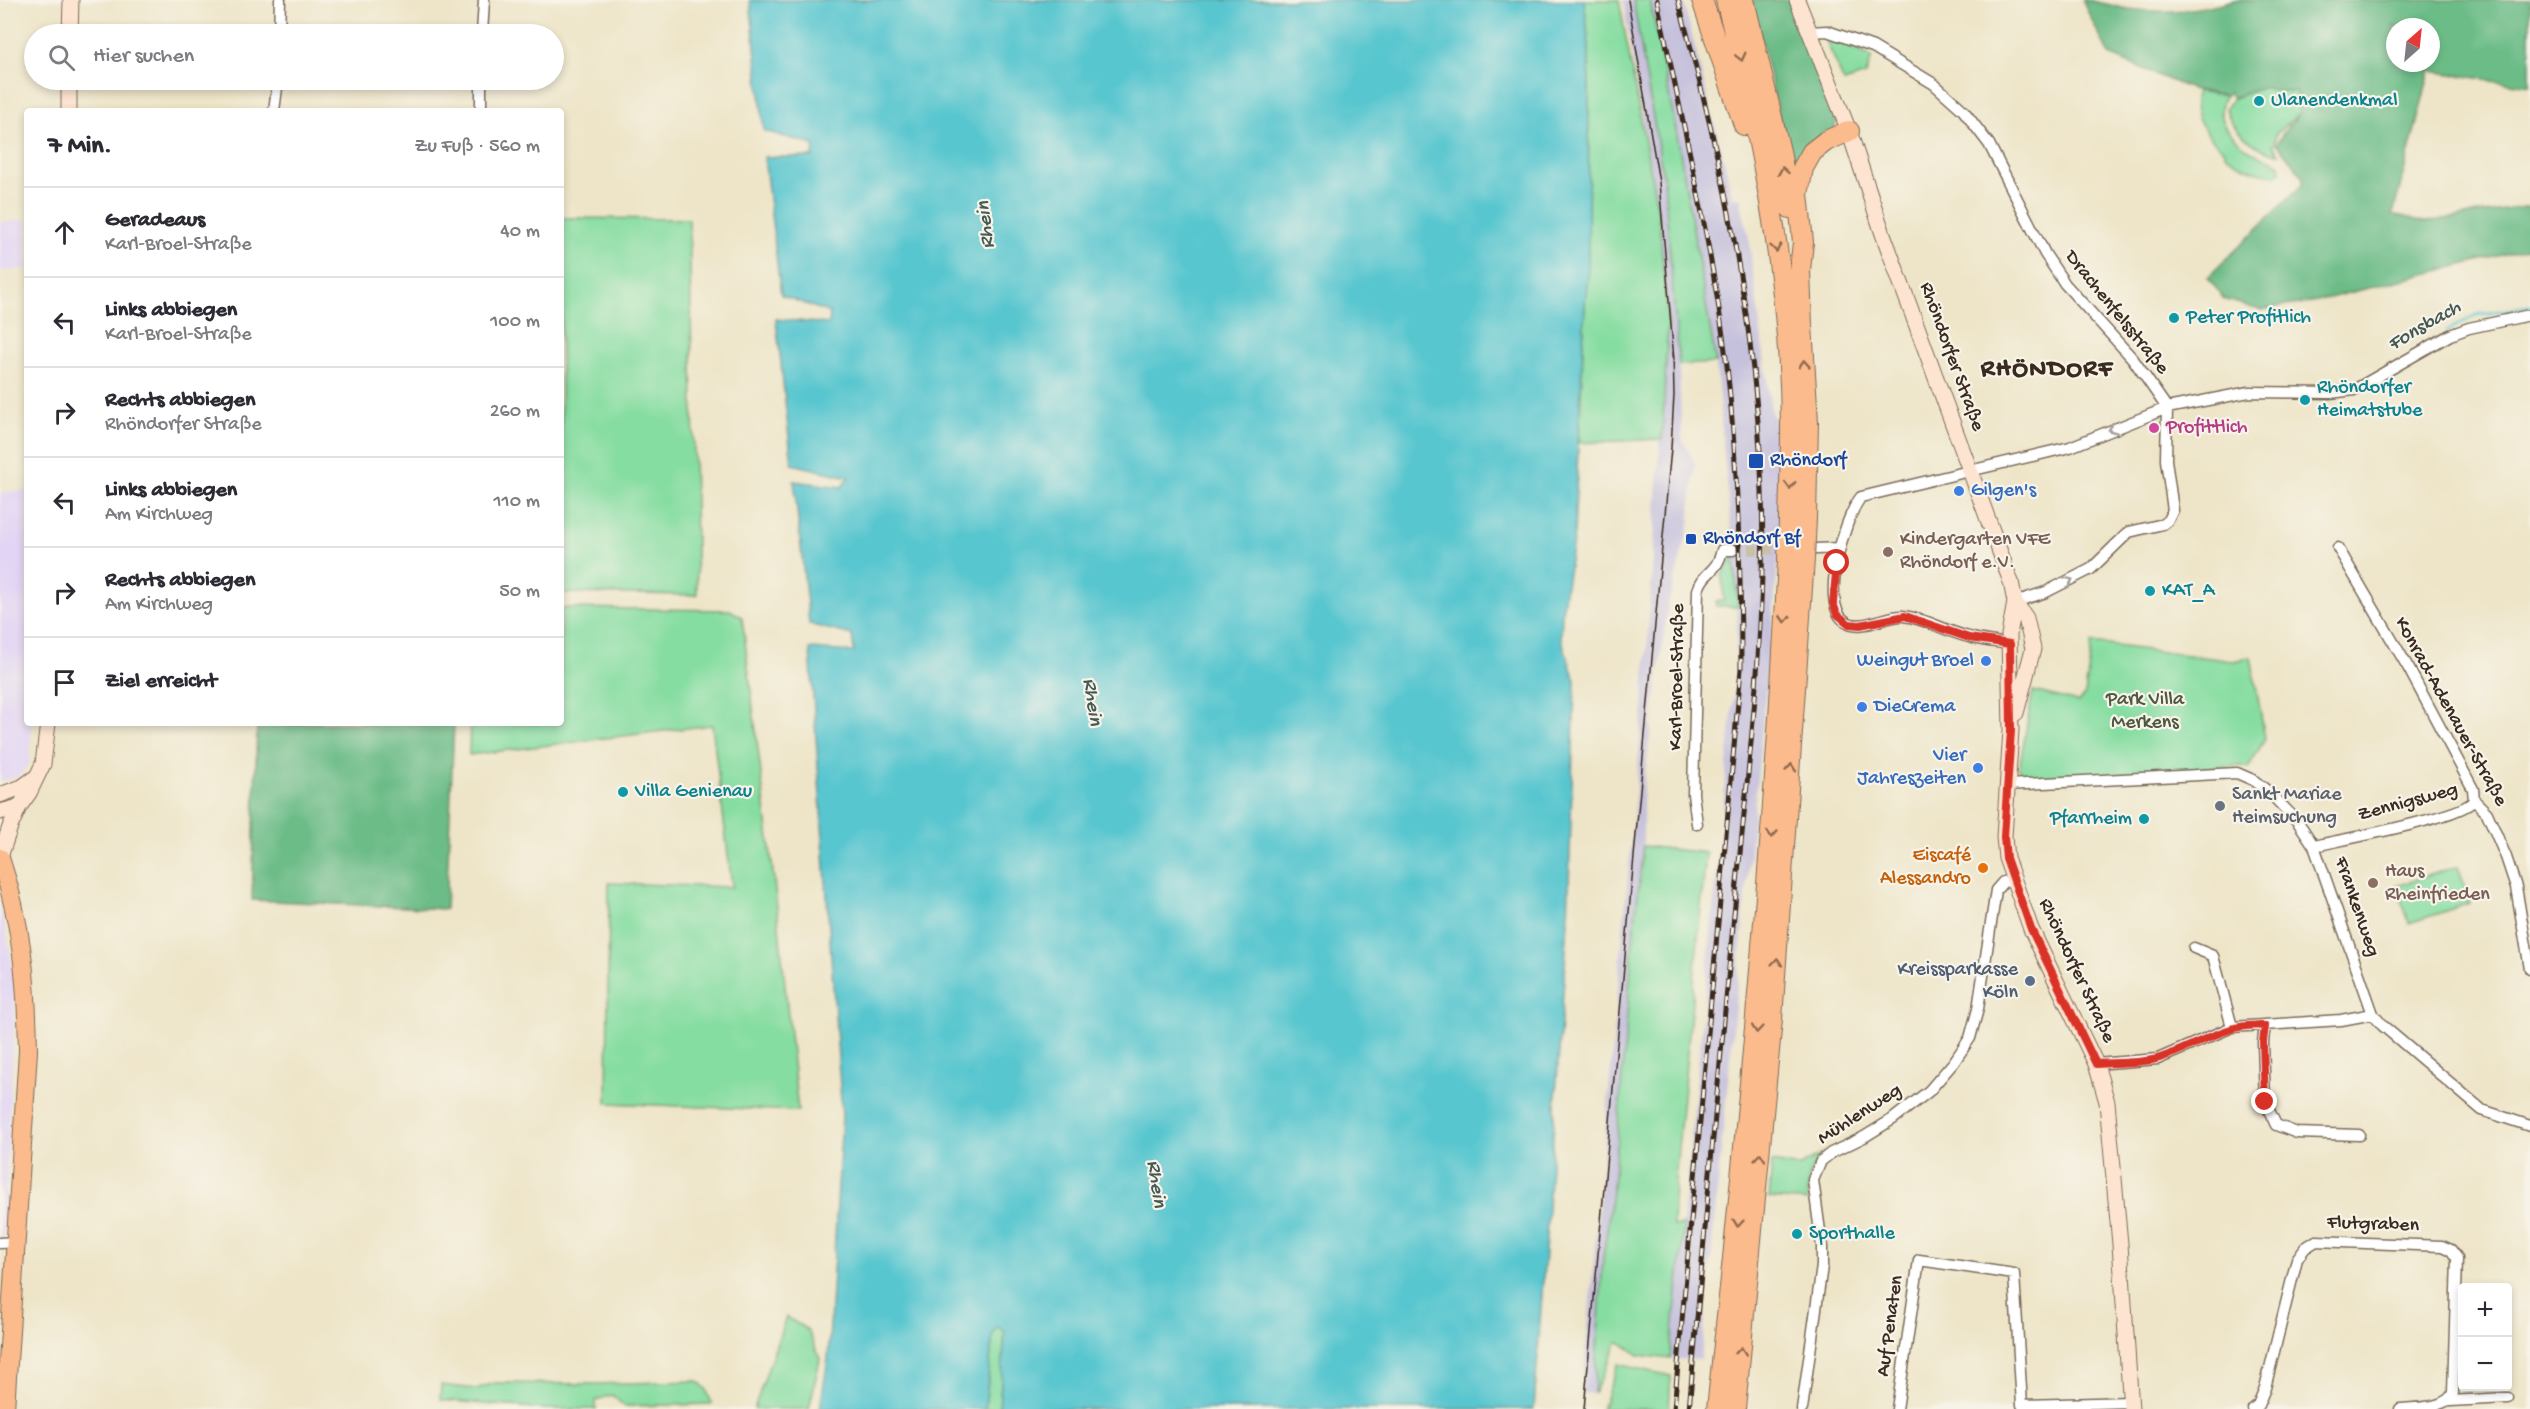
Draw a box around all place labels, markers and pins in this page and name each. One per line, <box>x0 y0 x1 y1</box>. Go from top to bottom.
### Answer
place label: Ulanendenkmal <box>2271 90 2398 113</box>
marker: Ulanendenkmal <box>2252 94 2266 108</box>
place label: Peter Profitlich <box>2185 307 2311 330</box>
marker: Peter Profitlich <box>2167 311 2181 325</box>
place label: Rhöndorfer Heimatstube <box>2317 377 2423 423</box>
marker: Rhöndorfer Heimatstube <box>2298 393 2312 407</box>
place label: Profittlich <box>2165 417 2248 440</box>
marker: Profittlich <box>2147 421 2161 435</box>
place label: Rhöndorf <box>1770 450 1848 473</box>
marker: Rhöndorf <box>1747 452 1765 470</box>
place label: Gilgen's <box>1971 480 2037 503</box>
marker: Gilgen's <box>1952 484 1966 498</box>
place label: Rhöndorf Bf <box>1703 528 1802 551</box>
place label: Kindergarten VFE Rhöndorf e.V. <box>1900 529 2052 575</box>
marker: Rhöndorf Bf <box>1684 532 1698 546</box>
marker: Kindergarten VFE Rhöndorf e.V. <box>1881 545 1895 559</box>
place label: KAT_A <box>2162 580 2216 603</box>
marker: KAT_A <box>2143 584 2157 598</box>
place label: Weingut Broel <box>1857 650 1974 673</box>
marker: Weingut Broel <box>1979 654 1993 668</box>
place label: DieCrema <box>1872 696 1956 719</box>
marker: DieCrema <box>1855 700 1869 714</box>
place label: Vier Jahreszeiten <box>1857 745 1968 791</box>
marker: Vier Jahreszeiten <box>1971 761 1985 775</box>
place label: Villa Genienau <box>634 781 753 804</box>
place label: Sankt Mariae Heimsuchung <box>2232 784 2342 830</box>
marker: Villa Genienau <box>616 785 630 799</box>
marker: Sankt Mariae Heimsuchung <box>2213 799 2227 813</box>
place label: Pfarrheim <box>2049 808 2132 831</box>
marker: Pfarrheim <box>2137 812 2151 826</box>
place label: Eiscafé Alessandro <box>1880 845 1972 891</box>
marker: Eiscafé Alessandro <box>1976 861 1990 875</box>
place label: Haus Rheinfrieden <box>2385 861 2490 907</box>
marker: Haus Rheinfrieden <box>2366 876 2380 890</box>
place label: Kreissparkasse Köln <box>1897 959 2019 1005</box>
marker: Kreissparkasse Köln <box>2023 974 2037 988</box>
place label: Sporthalle <box>1809 1223 1895 1246</box>
marker: Sporthalle <box>1790 1227 1804 1241</box>

